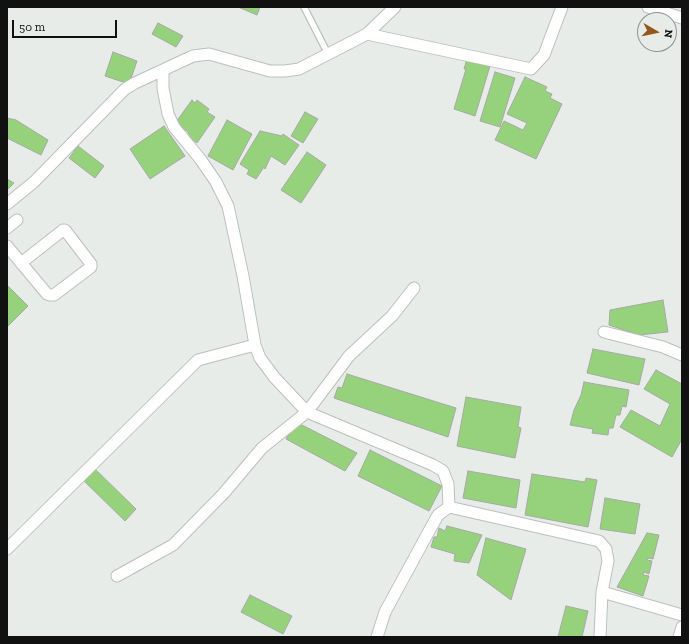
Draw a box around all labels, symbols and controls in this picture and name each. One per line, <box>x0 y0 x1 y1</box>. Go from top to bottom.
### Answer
scale bar <box>14 12 119 38</box>
north arrow <box>637 12 677 52</box>
text: 50 m <box>19 20 45 34</box>
text: N <box>661 29 675 39</box>

